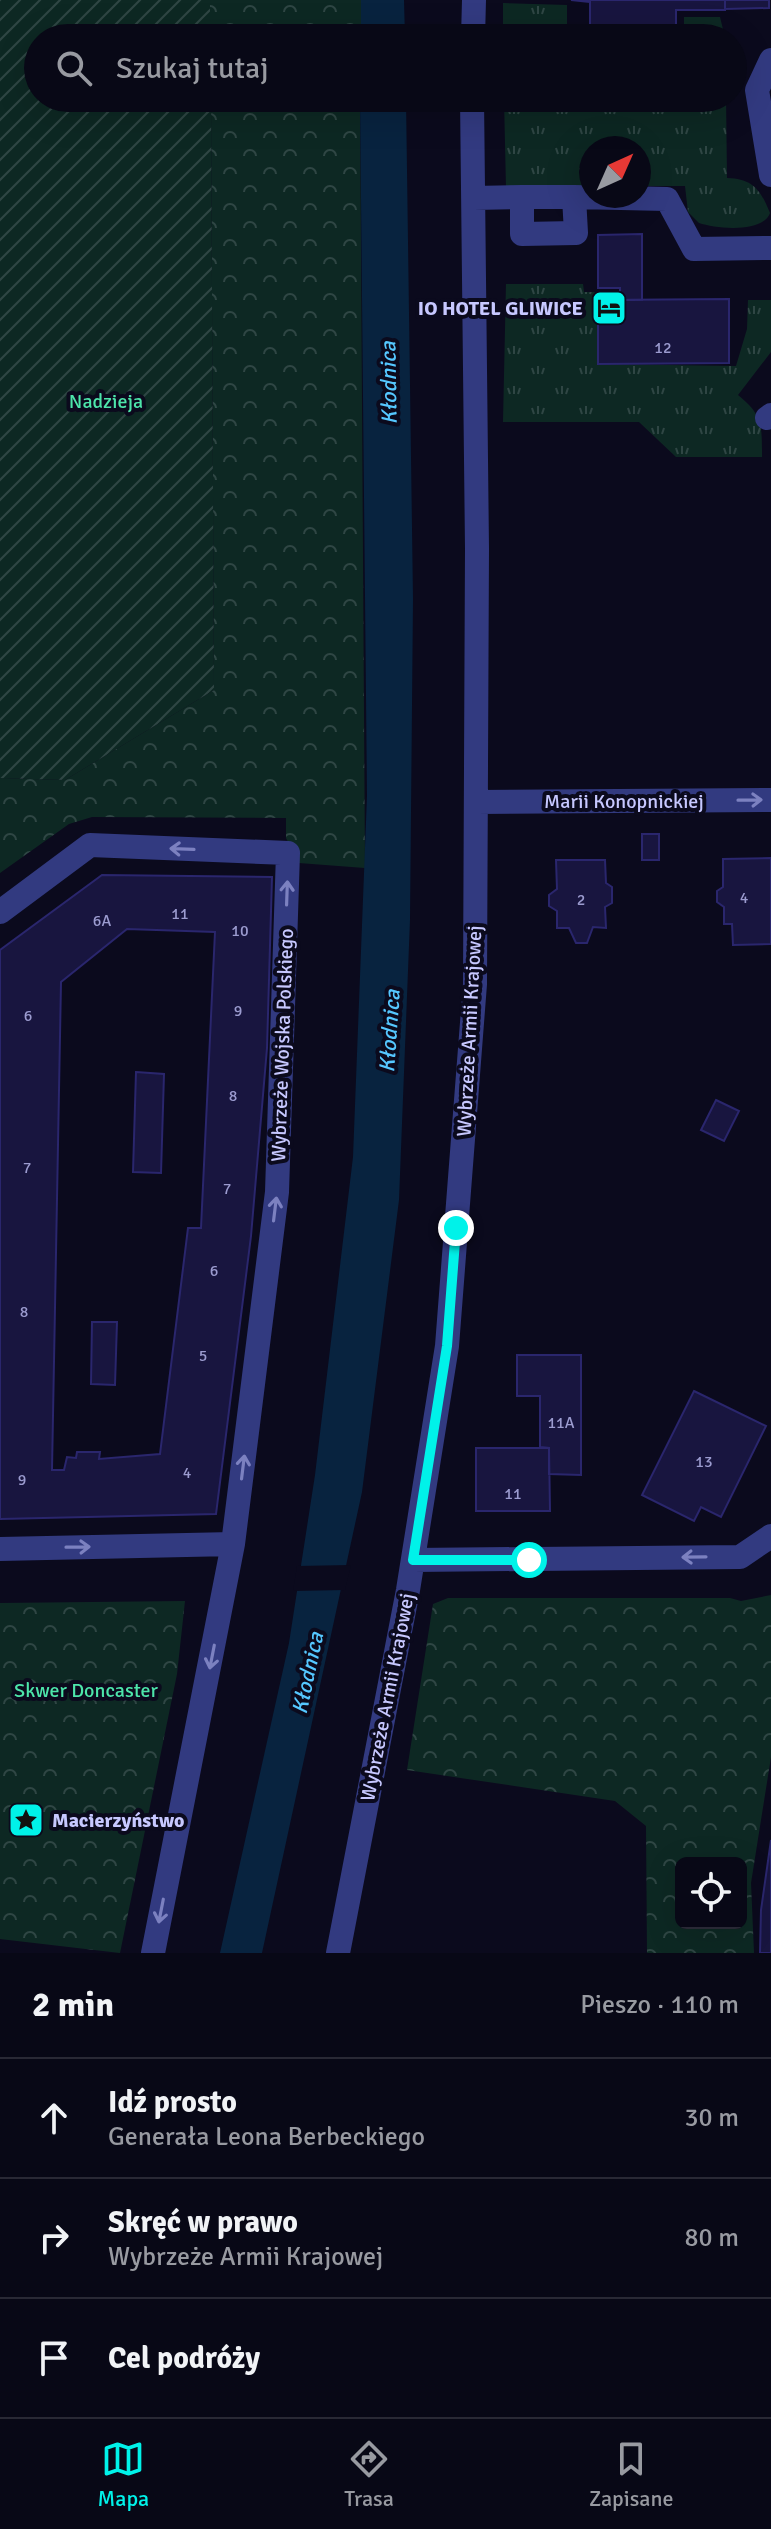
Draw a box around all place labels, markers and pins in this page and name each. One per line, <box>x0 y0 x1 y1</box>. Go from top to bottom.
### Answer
hotel icon: IO HOTEL GLIWICE <box>590 289 628 327</box>
place label: IO HOTEL GLIWICE <box>418 296 583 321</box>
place icon: Macierzyństwo <box>7 1801 45 1839</box>
place label: Macierzyństwo <box>52 1808 185 1833</box>

